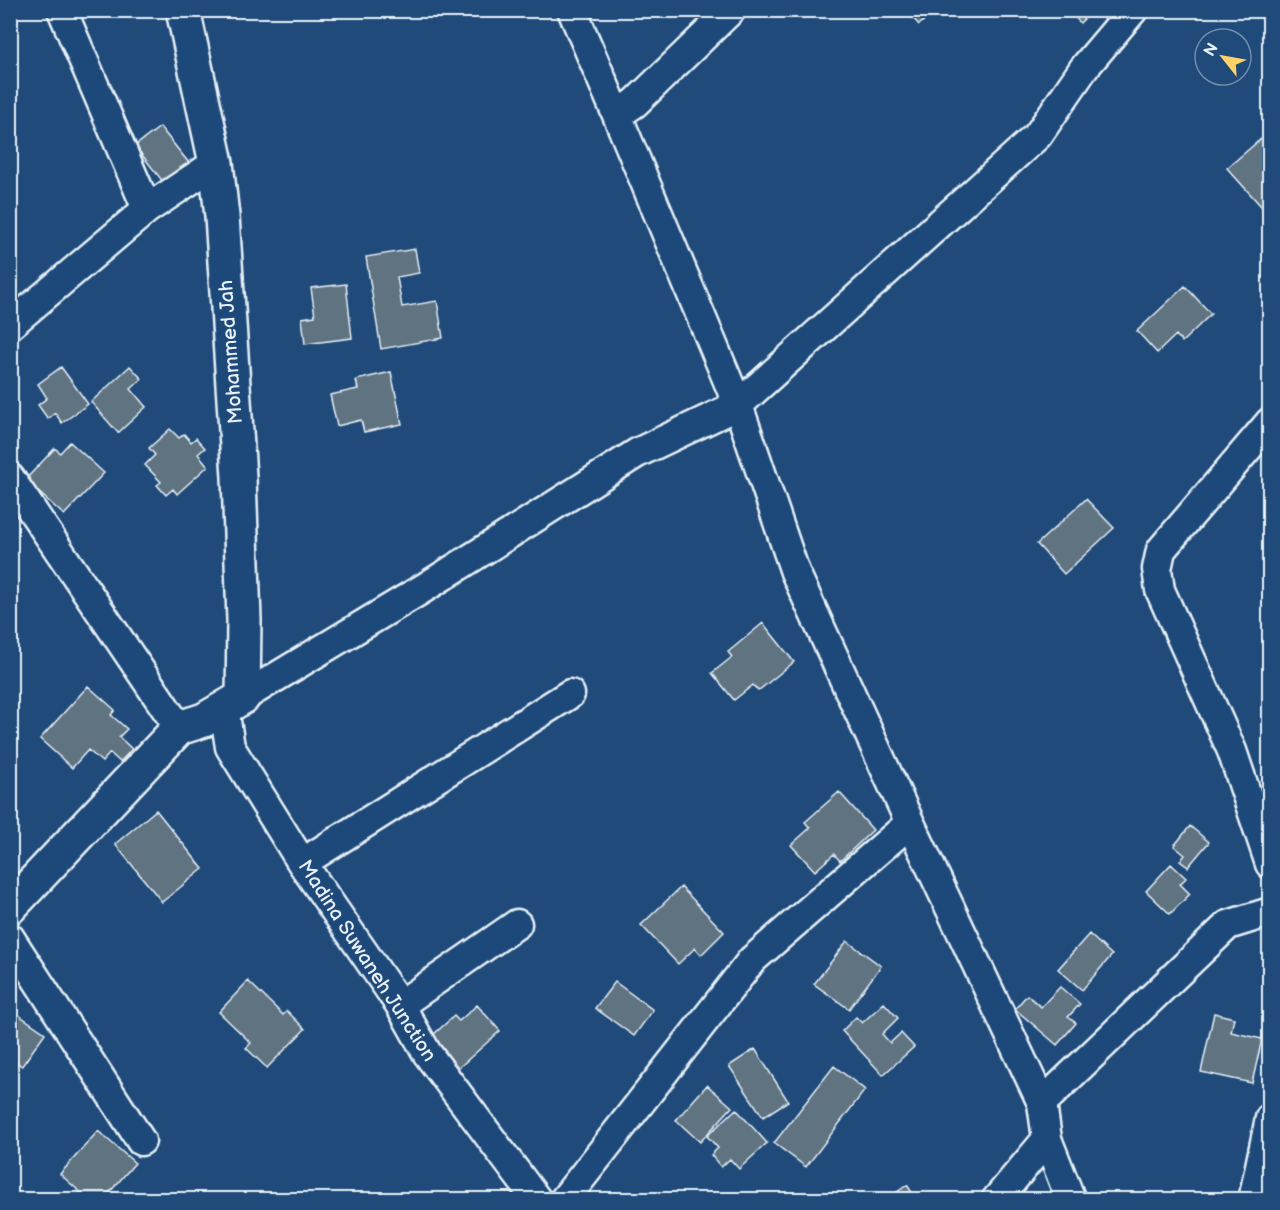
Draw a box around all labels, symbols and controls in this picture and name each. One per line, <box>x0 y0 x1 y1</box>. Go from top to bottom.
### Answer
north arrow <box>1193 27 1253 87</box>
text: N <box>1200 40 1223 60</box>
street label: Mohammed Jah <box>214 279 248 425</box>
street label: Madina Suwaneh Junction <box>293 856 441 1066</box>

